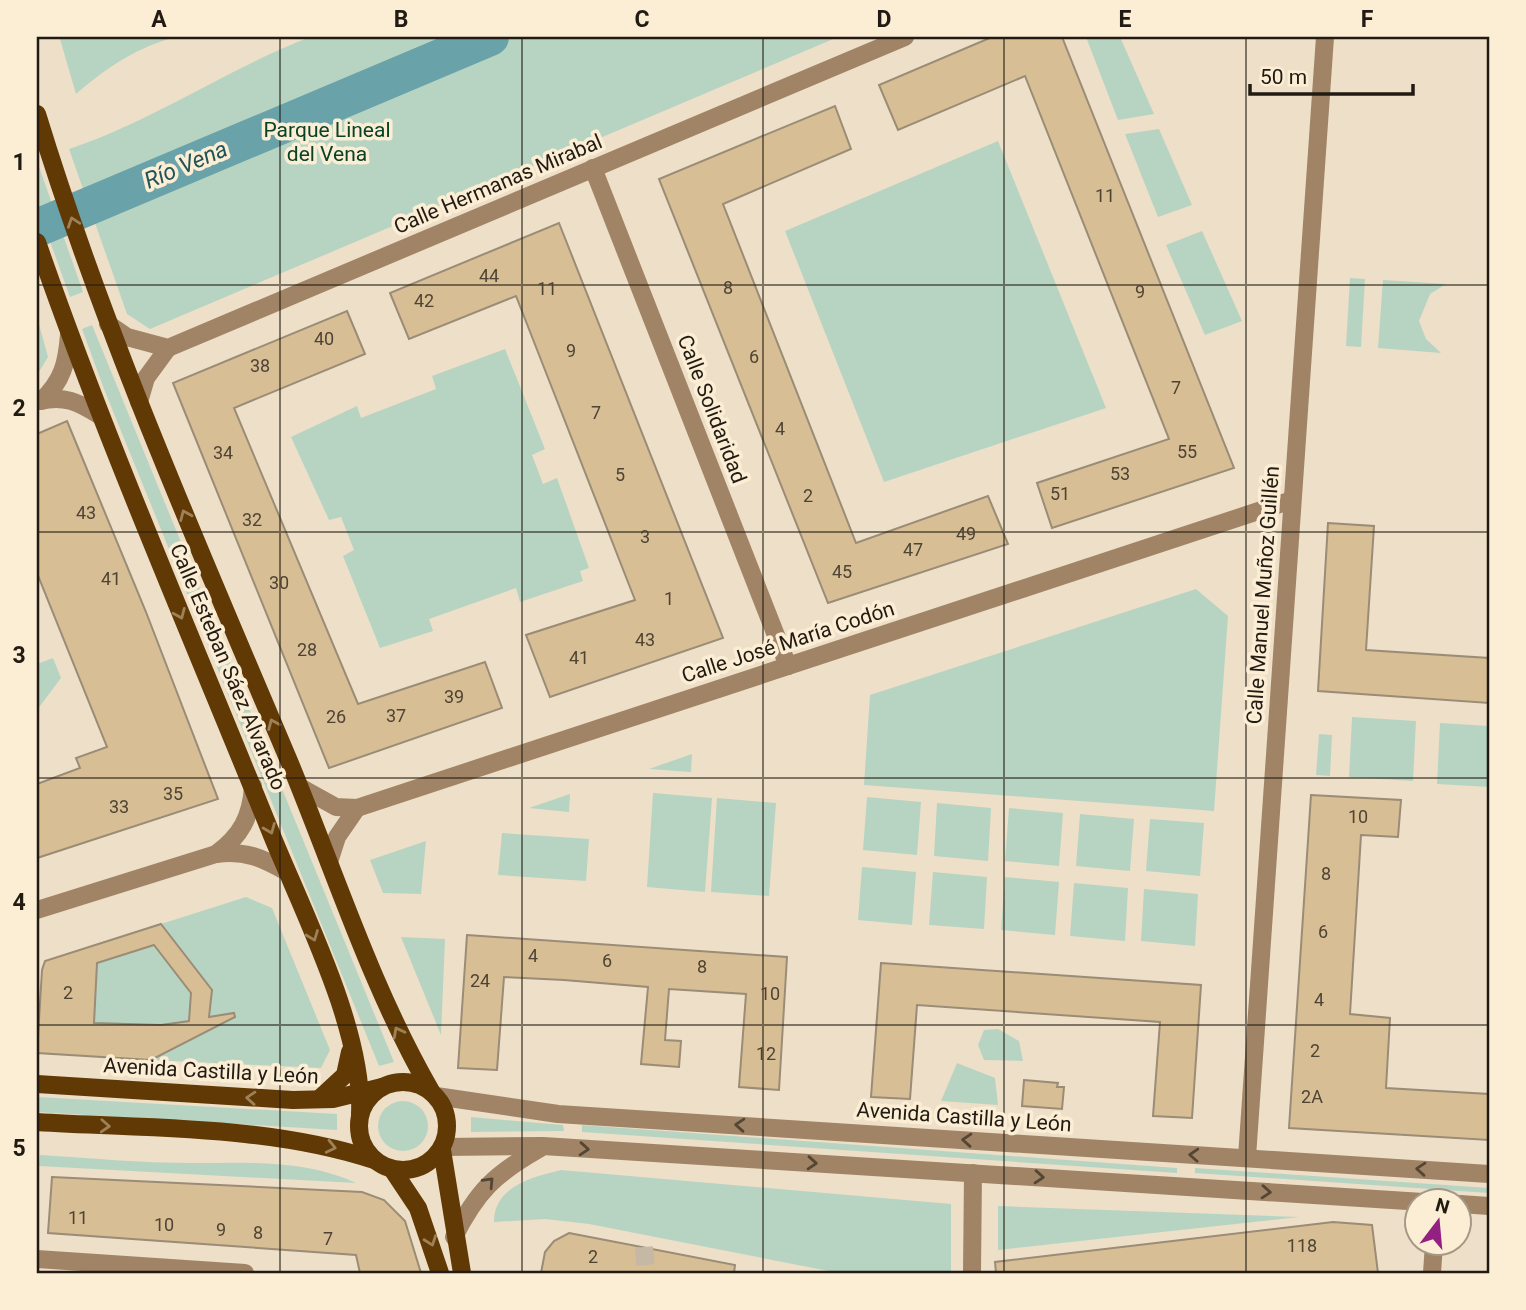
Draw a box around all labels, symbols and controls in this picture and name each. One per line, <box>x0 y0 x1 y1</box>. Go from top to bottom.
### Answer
text: A <box>151 6 167 33</box>
text: B <box>394 6 408 33</box>
text: C <box>634 6 650 33</box>
text: D <box>877 6 891 33</box>
text: E <box>1119 6 1132 33</box>
text: F <box>1361 6 1374 33</box>
scale bar <box>1250 52 1412 96</box>
text: 50 m <box>1260 65 1307 89</box>
park label: Parque Lineal del Vena <box>263 118 391 166</box>
street label: Calle Hermanas Mirabal <box>390 129 606 239</box>
water label: Río Vena <box>140 135 232 195</box>
text: 1 <box>12 149 26 176</box>
house number: 11 <box>1095 185 1115 206</box>
one-way arrow <box>66 217 81 229</box>
house number: 44 <box>479 265 499 286</box>
house number: 8 <box>723 277 733 298</box>
house number: 11 <box>537 278 557 299</box>
house number: 9 <box>1135 281 1145 302</box>
house number: 42 <box>414 290 434 311</box>
house number: 40 <box>314 328 334 349</box>
street label: Calle Solidaridad <box>673 331 751 487</box>
house number: 9 <box>566 340 576 361</box>
house number: 6 <box>749 346 759 367</box>
house number: 38 <box>250 355 270 376</box>
house number: 7 <box>1171 377 1181 398</box>
text: 2 <box>12 395 26 422</box>
house number: 7 <box>591 402 601 423</box>
house number: 4 <box>775 418 785 439</box>
house number: 55 <box>1177 441 1197 462</box>
house number: 34 <box>213 442 233 463</box>
house number: 53 <box>1110 463 1130 484</box>
house number: 5 <box>615 464 625 485</box>
street label: Calle Manuel Muñoz Guillén <box>1242 465 1284 725</box>
house number: 51 <box>1050 483 1070 504</box>
house number: 2 <box>803 485 813 506</box>
house number: 43 <box>76 502 96 523</box>
house number: 32 <box>242 509 262 530</box>
one-way arrow <box>179 510 193 522</box>
house number: 49 <box>956 523 976 544</box>
house number: 3 <box>640 526 650 547</box>
house number: 47 <box>903 539 923 560</box>
street label: Calle Esteban Sáez Alvarado <box>165 540 291 794</box>
house number: 45 <box>832 561 852 582</box>
house number: 41 <box>101 568 121 589</box>
house number: 30 <box>269 572 289 593</box>
house number: 1 <box>664 588 674 609</box>
street label: Calle José María Codón <box>679 596 897 688</box>
one-way arrow <box>172 607 186 619</box>
house number: 43 <box>635 629 655 650</box>
house number: 28 <box>297 639 317 660</box>
text: 3 <box>12 642 26 669</box>
house number: 41 <box>569 647 589 668</box>
house number: 39 <box>444 686 464 707</box>
house number: 37 <box>386 705 406 726</box>
house number: 26 <box>326 706 346 727</box>
one-way arrow <box>267 719 281 732</box>
house number: 35 <box>163 783 183 804</box>
house number: 33 <box>109 796 129 817</box>
house number: 10 <box>1348 806 1368 827</box>
one-way arrow <box>261 823 275 835</box>
house number: 8 <box>1321 863 1331 884</box>
text: 4 <box>12 889 26 916</box>
house number: 6 <box>1318 921 1328 942</box>
one-way arrow <box>304 929 318 941</box>
house number: 4 <box>528 945 538 966</box>
house number: 6 <box>602 950 612 971</box>
house number: 8 <box>697 956 707 977</box>
house number: 24 <box>470 970 490 991</box>
house number: 2 <box>63 982 73 1003</box>
house number: 10 <box>760 983 780 1004</box>
house number: 4 <box>1314 989 1324 1010</box>
one-way arrow <box>393 1027 406 1039</box>
house number: 2 <box>1310 1040 1320 1061</box>
house number: 12 <box>756 1043 776 1064</box>
street label: Avenida Castilla y León <box>103 1053 319 1089</box>
house number: 2A <box>1301 1086 1323 1107</box>
one-way arrow <box>245 1090 256 1105</box>
street label: Avenida Castilla y León <box>856 1098 1072 1136</box>
one-way arrow <box>734 1118 745 1133</box>
one-way arrow <box>100 1119 111 1134</box>
one-way arrow <box>961 1133 972 1148</box>
text: 5 <box>12 1135 26 1162</box>
one-way arrow <box>325 1139 337 1153</box>
one-way arrow <box>579 1141 590 1156</box>
one-way arrow <box>1188 1147 1199 1162</box>
one-way arrow <box>806 1155 817 1170</box>
one-way arrow <box>1415 1162 1426 1177</box>
one-way arrow <box>1033 1170 1044 1185</box>
one-way arrow <box>481 1177 494 1190</box>
one-way arrow <box>1260 1184 1271 1199</box>
north arrow <box>1404 1188 1474 1258</box>
text: N <box>1433 1193 1452 1219</box>
house number: 11 <box>68 1207 88 1228</box>
house number: 10 <box>154 1214 174 1235</box>
house number: 9 <box>216 1219 226 1240</box>
house number: 8 <box>253 1222 263 1243</box>
house number: 7 <box>323 1228 333 1249</box>
one-way arrow <box>423 1235 437 1247</box>
house number: 118 <box>1287 1235 1317 1256</box>
house number: 2 <box>588 1246 598 1267</box>

